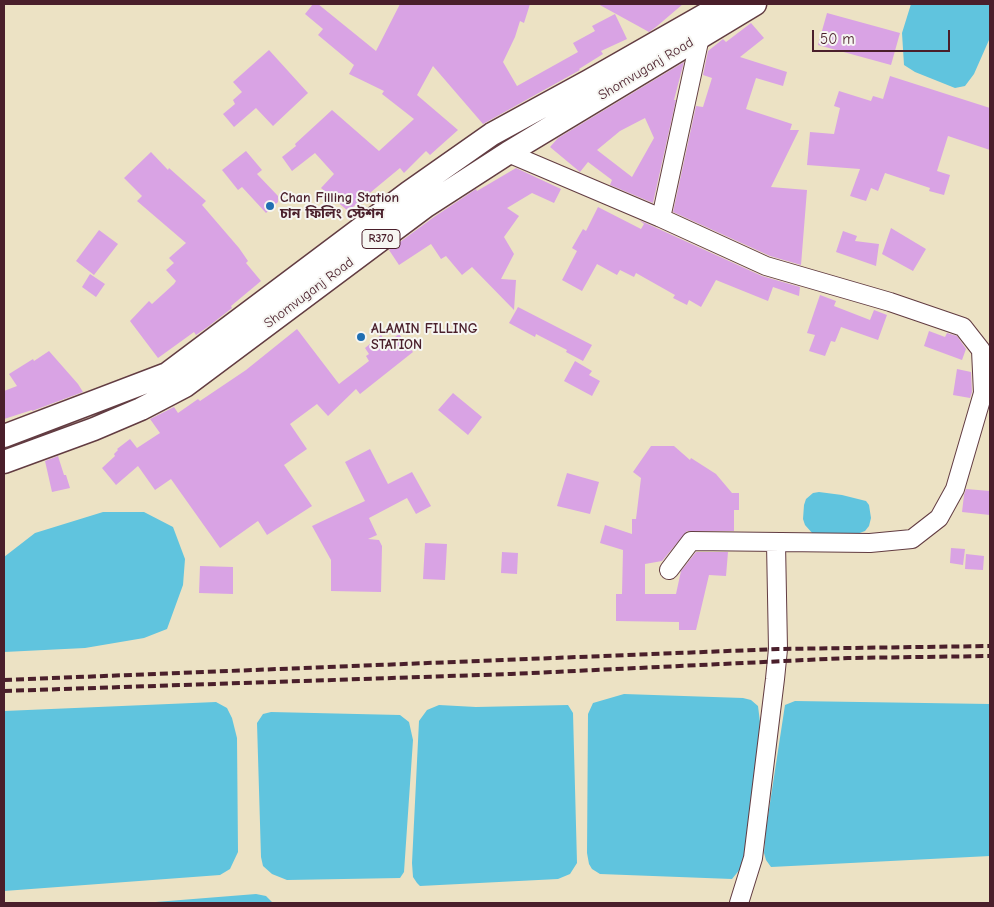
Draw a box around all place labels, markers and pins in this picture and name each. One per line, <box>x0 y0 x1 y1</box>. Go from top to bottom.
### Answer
place label: Chan Filling Station চান ফিলিং স্টেশন <box>280 190 399 222</box>
marker: Chan Filling Station চান ফিলিং স্টেশন <box>264 200 276 212</box>
place label: ALAMIN FILLING STATION <box>371 321 478 354</box>
marker: ALAMIN FILLING STATION <box>355 331 367 343</box>

